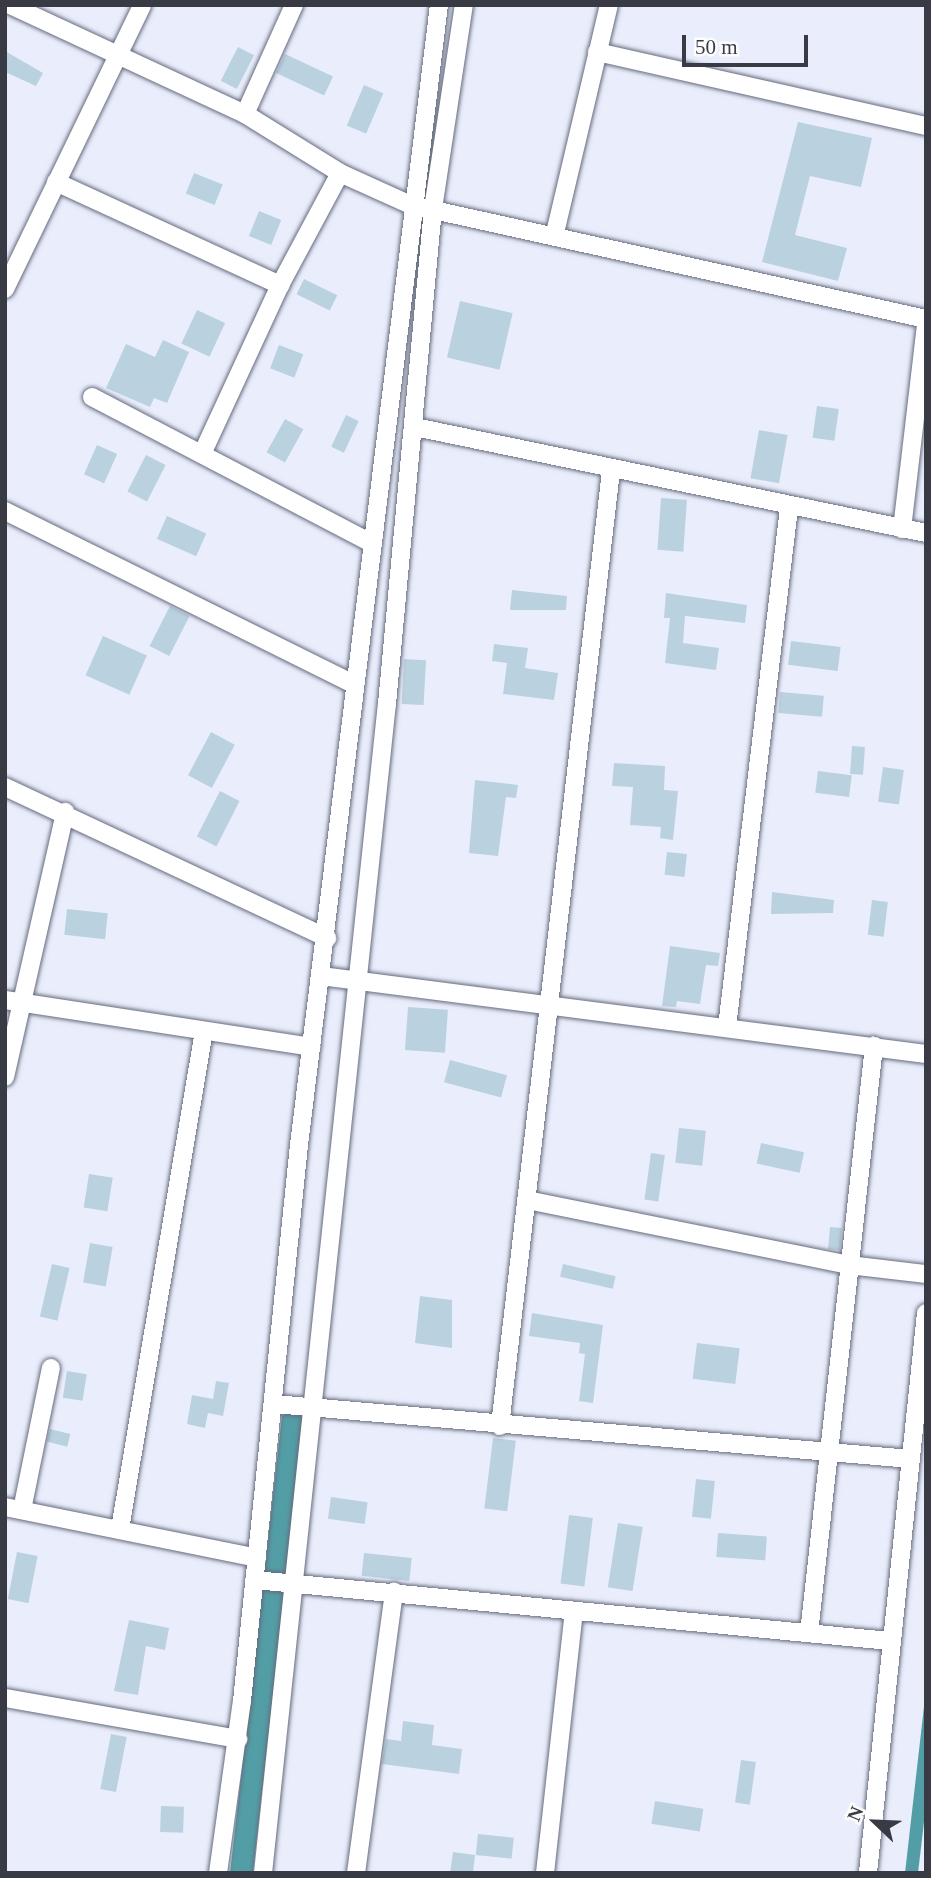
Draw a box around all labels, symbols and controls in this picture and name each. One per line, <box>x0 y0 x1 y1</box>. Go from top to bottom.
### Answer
scale bar <box>686 21 812 65</box>
text: 50 m <box>695 35 738 59</box>
north arrow <box>840 1787 910 1857</box>
text: N <box>843 1803 868 1824</box>

